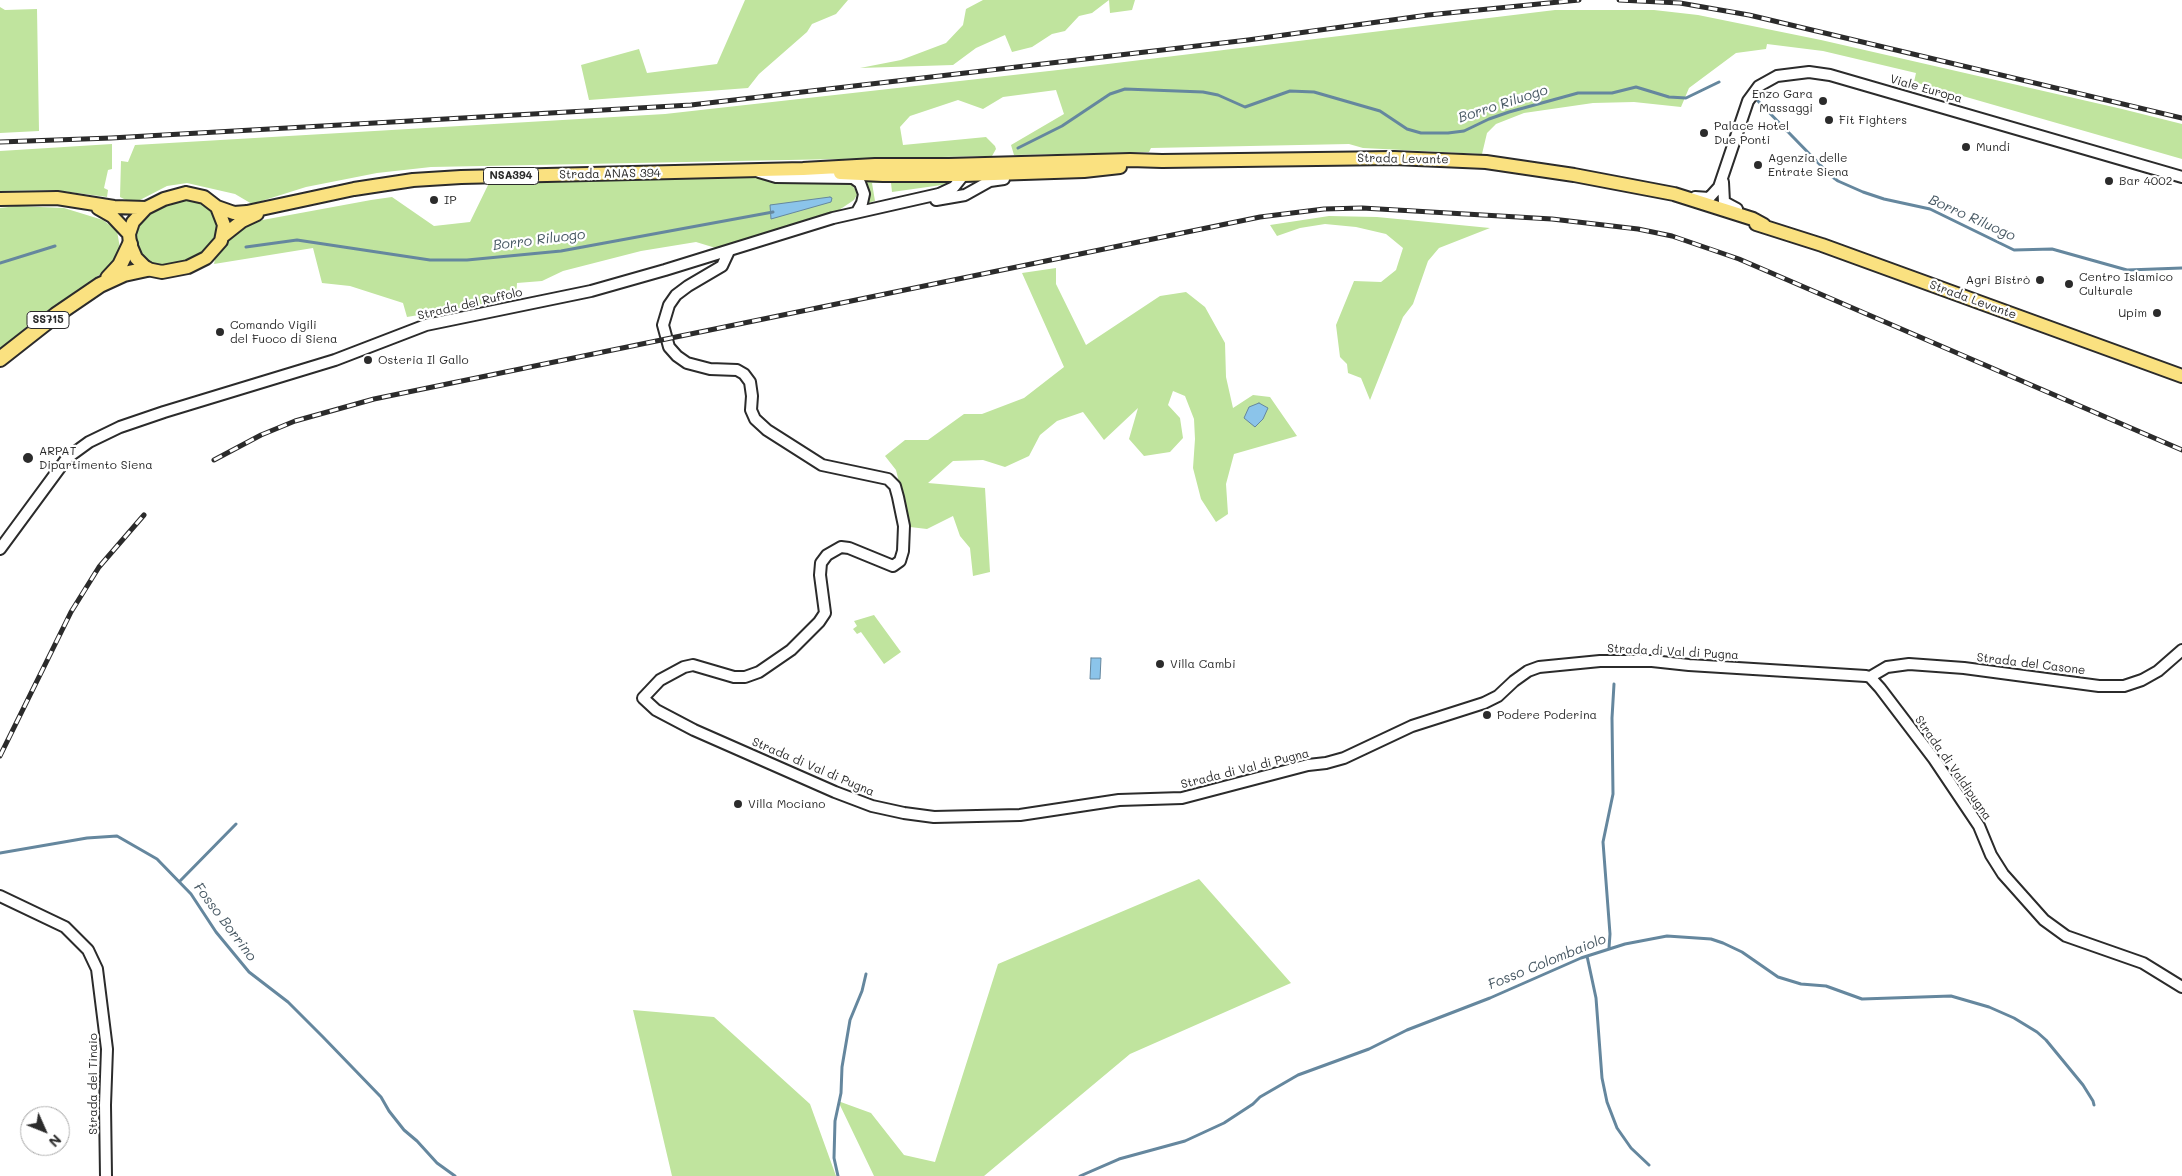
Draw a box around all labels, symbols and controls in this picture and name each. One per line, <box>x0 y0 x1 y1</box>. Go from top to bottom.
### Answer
street label: Viale Europa <box>1888 72 1964 106</box>
water label: Borro Riluogo <box>1456 82 1550 126</box>
place label: Enzo Gara Massaggi <box>1752 87 1813 115</box>
marker: Enzo Gara Massaggi <box>1817 95 1829 107</box>
place label: Fit Fighters <box>1839 113 1907 127</box>
marker: Fit Fighters <box>1823 114 1835 126</box>
place label: Palace Hotel Due Ponti <box>1714 119 1789 147</box>
marker: Palace Hotel Due Ponti <box>1698 127 1710 139</box>
place label: Mundi <box>1976 140 2010 154</box>
marker: Mundi <box>1960 141 1972 153</box>
street label: Strada Levante <box>1357 151 1449 167</box>
place label: Agenzia delle Entrate Siena <box>1768 151 1849 179</box>
marker: Agenzia delle Entrate Siena <box>1752 159 1764 171</box>
street label: Strada ANAS 394 <box>559 166 661 182</box>
road number: NSA394 <box>484 168 538 185</box>
place label: Bar 4002 <box>2119 174 2172 188</box>
marker: Bar 4002 <box>2103 175 2115 187</box>
water label: Borro Riluogo <box>1926 191 2018 245</box>
place label: IP <box>444 193 457 207</box>
marker: IP <box>428 194 440 206</box>
water label: Borro Riluogo <box>492 226 586 254</box>
place label: Centro Islamico Culturale <box>2079 270 2173 298</box>
place label: Agri Bistrò <box>1966 273 2030 287</box>
marker: Agri Bistrò <box>2034 274 2046 286</box>
street label: Strada Levante <box>1928 278 2018 322</box>
marker: Centro Islamico Culturale <box>2063 278 2075 290</box>
street label: Strada del Ruffolo <box>416 285 524 323</box>
place label: Upim <box>2118 306 2147 320</box>
marker: Upim <box>2151 307 2163 319</box>
road number: SS715 <box>27 312 69 328</box>
place label: Comando Vigili del Fuoco di Siena <box>230 318 337 346</box>
marker: Comando Vigili del Fuoco di Siena <box>214 326 226 338</box>
place label: Osteria Il Gallo <box>378 353 469 367</box>
marker: Osteria Il Gallo <box>362 354 374 366</box>
place label: ARPAT Dipartimento Siena <box>39 444 153 472</box>
marker: ARPAT Dipartimento Siena <box>21 451 35 465</box>
street label: Strada di Val di Pugna <box>1607 641 1739 663</box>
street label: Strada del Casone <box>1976 650 2086 678</box>
place label: Villa Cambi <box>1170 657 1236 671</box>
marker: Villa Cambi <box>1154 658 1166 670</box>
place label: Podere Poderina <box>1497 708 1597 722</box>
marker: Podere Poderina <box>1481 709 1493 721</box>
street label: Strada di Valdipugna <box>1912 713 1994 823</box>
street label: Strada di Val di Pugna <box>750 735 876 799</box>
street label: Strada di Val di Pugna <box>1179 746 1311 792</box>
place label: Villa Mociano <box>748 797 825 811</box>
marker: Villa Mociano <box>732 798 744 810</box>
water label: Fosso Borrino <box>190 879 260 965</box>
water label: Fosso Colombaiolo <box>1486 931 1608 993</box>
street label: Strada del Tinaio <box>86 1033 100 1135</box>
north arrow <box>20 1106 70 1156</box>
text: N <box>45 1131 66 1151</box>

